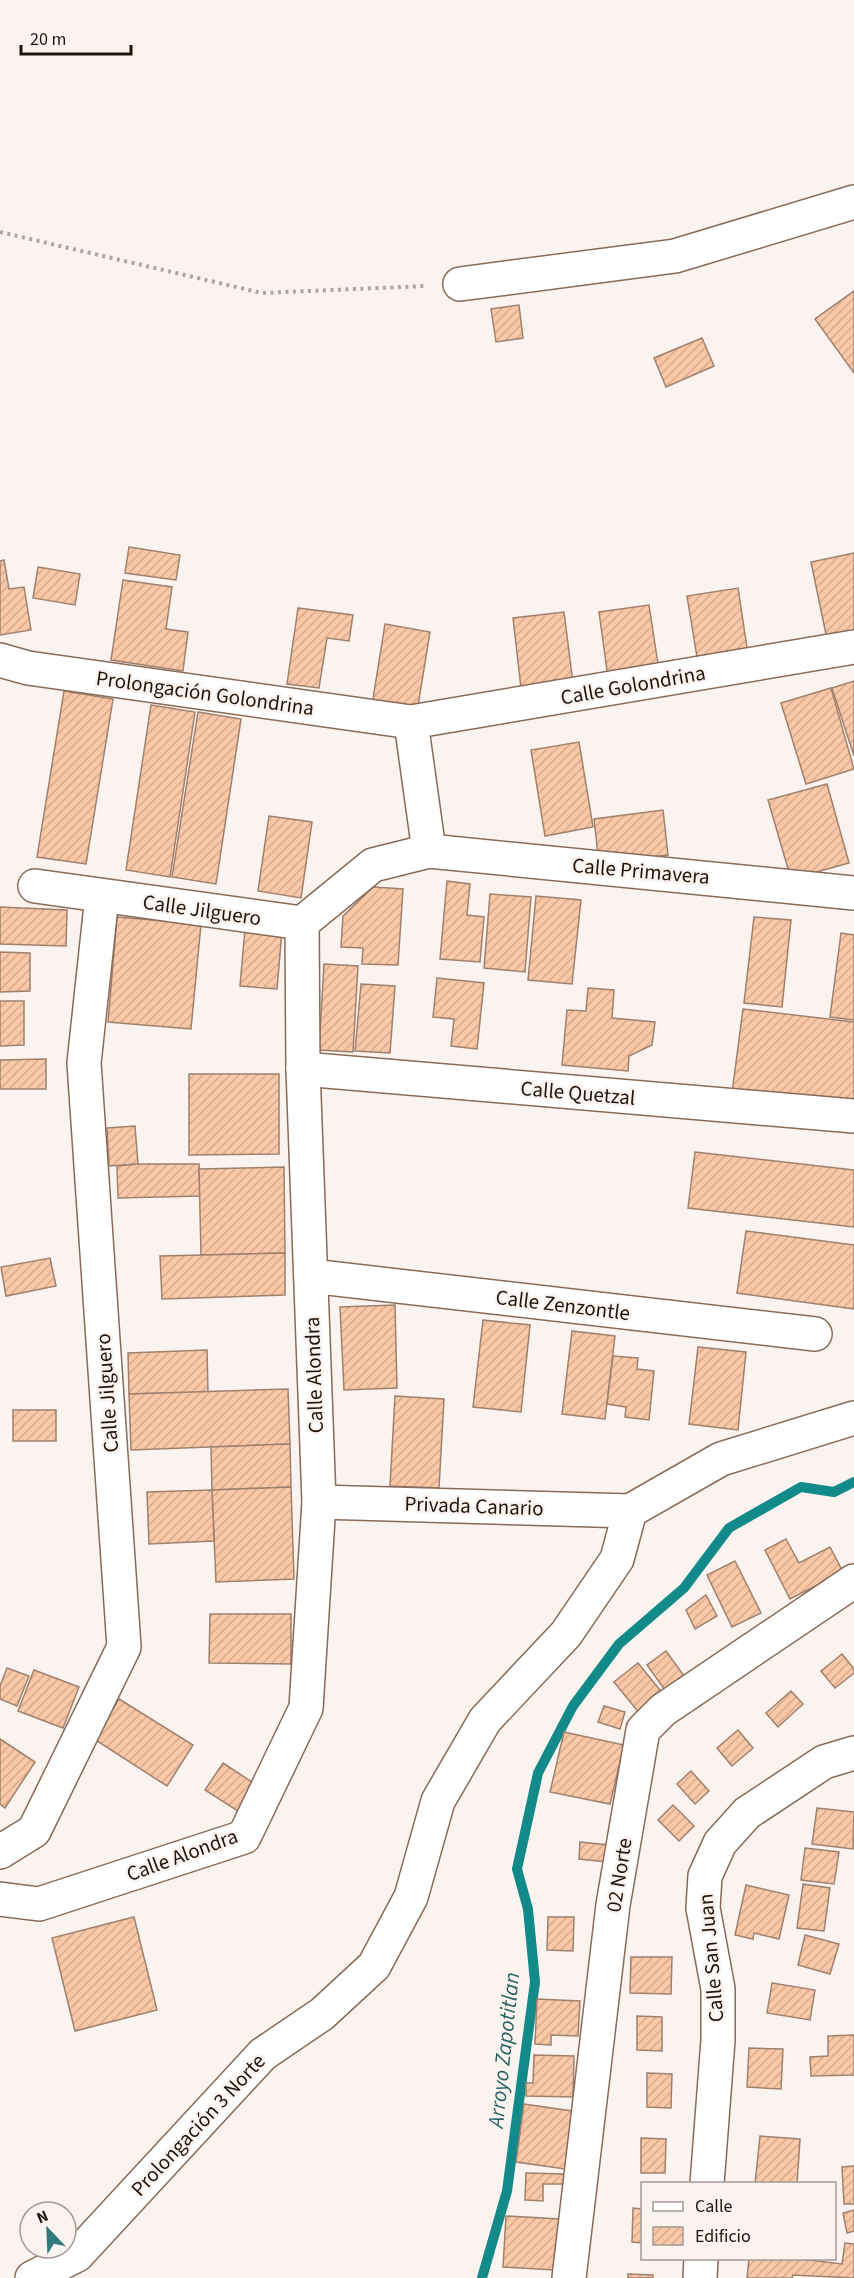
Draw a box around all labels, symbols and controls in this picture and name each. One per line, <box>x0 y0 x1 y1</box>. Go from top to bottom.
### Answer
scale bar <box>21 18 130 56</box>
text: 20 m <box>30 27 66 52</box>
street label: Calle Golondrina <box>558 657 708 713</box>
street label: Prolongación Golondrina <box>94 663 316 723</box>
street label: Calle Primavera <box>571 850 711 892</box>
street label: Calle Jilguero <box>141 887 263 933</box>
street label: Calle Quetzal <box>519 1073 637 1113</box>
street label: Calle Zenzontle <box>494 1282 632 1328</box>
street label: Calle Alondra <box>297 1316 331 1434</box>
street label: Calle Jilguero <box>88 1332 126 1454</box>
street label: Privada Canario <box>404 1489 544 1523</box>
street label: Calle Alondra <box>122 1821 242 1889</box>
street label: 02 Norte <box>598 1836 640 1914</box>
street label: Calle San Juan <box>690 1892 732 2024</box>
water label: Arroyo Zapotitlan <box>480 1971 528 2131</box>
street label: Prolongación 3 Norte <box>124 2047 272 2203</box>
legend <box>641 2182 836 2260</box>
text: Calle <box>695 2194 733 2219</box>
north arrow <box>18 2200 78 2260</box>
text: N <box>33 2205 52 2229</box>
text: Edificio <box>695 2224 751 2249</box>

